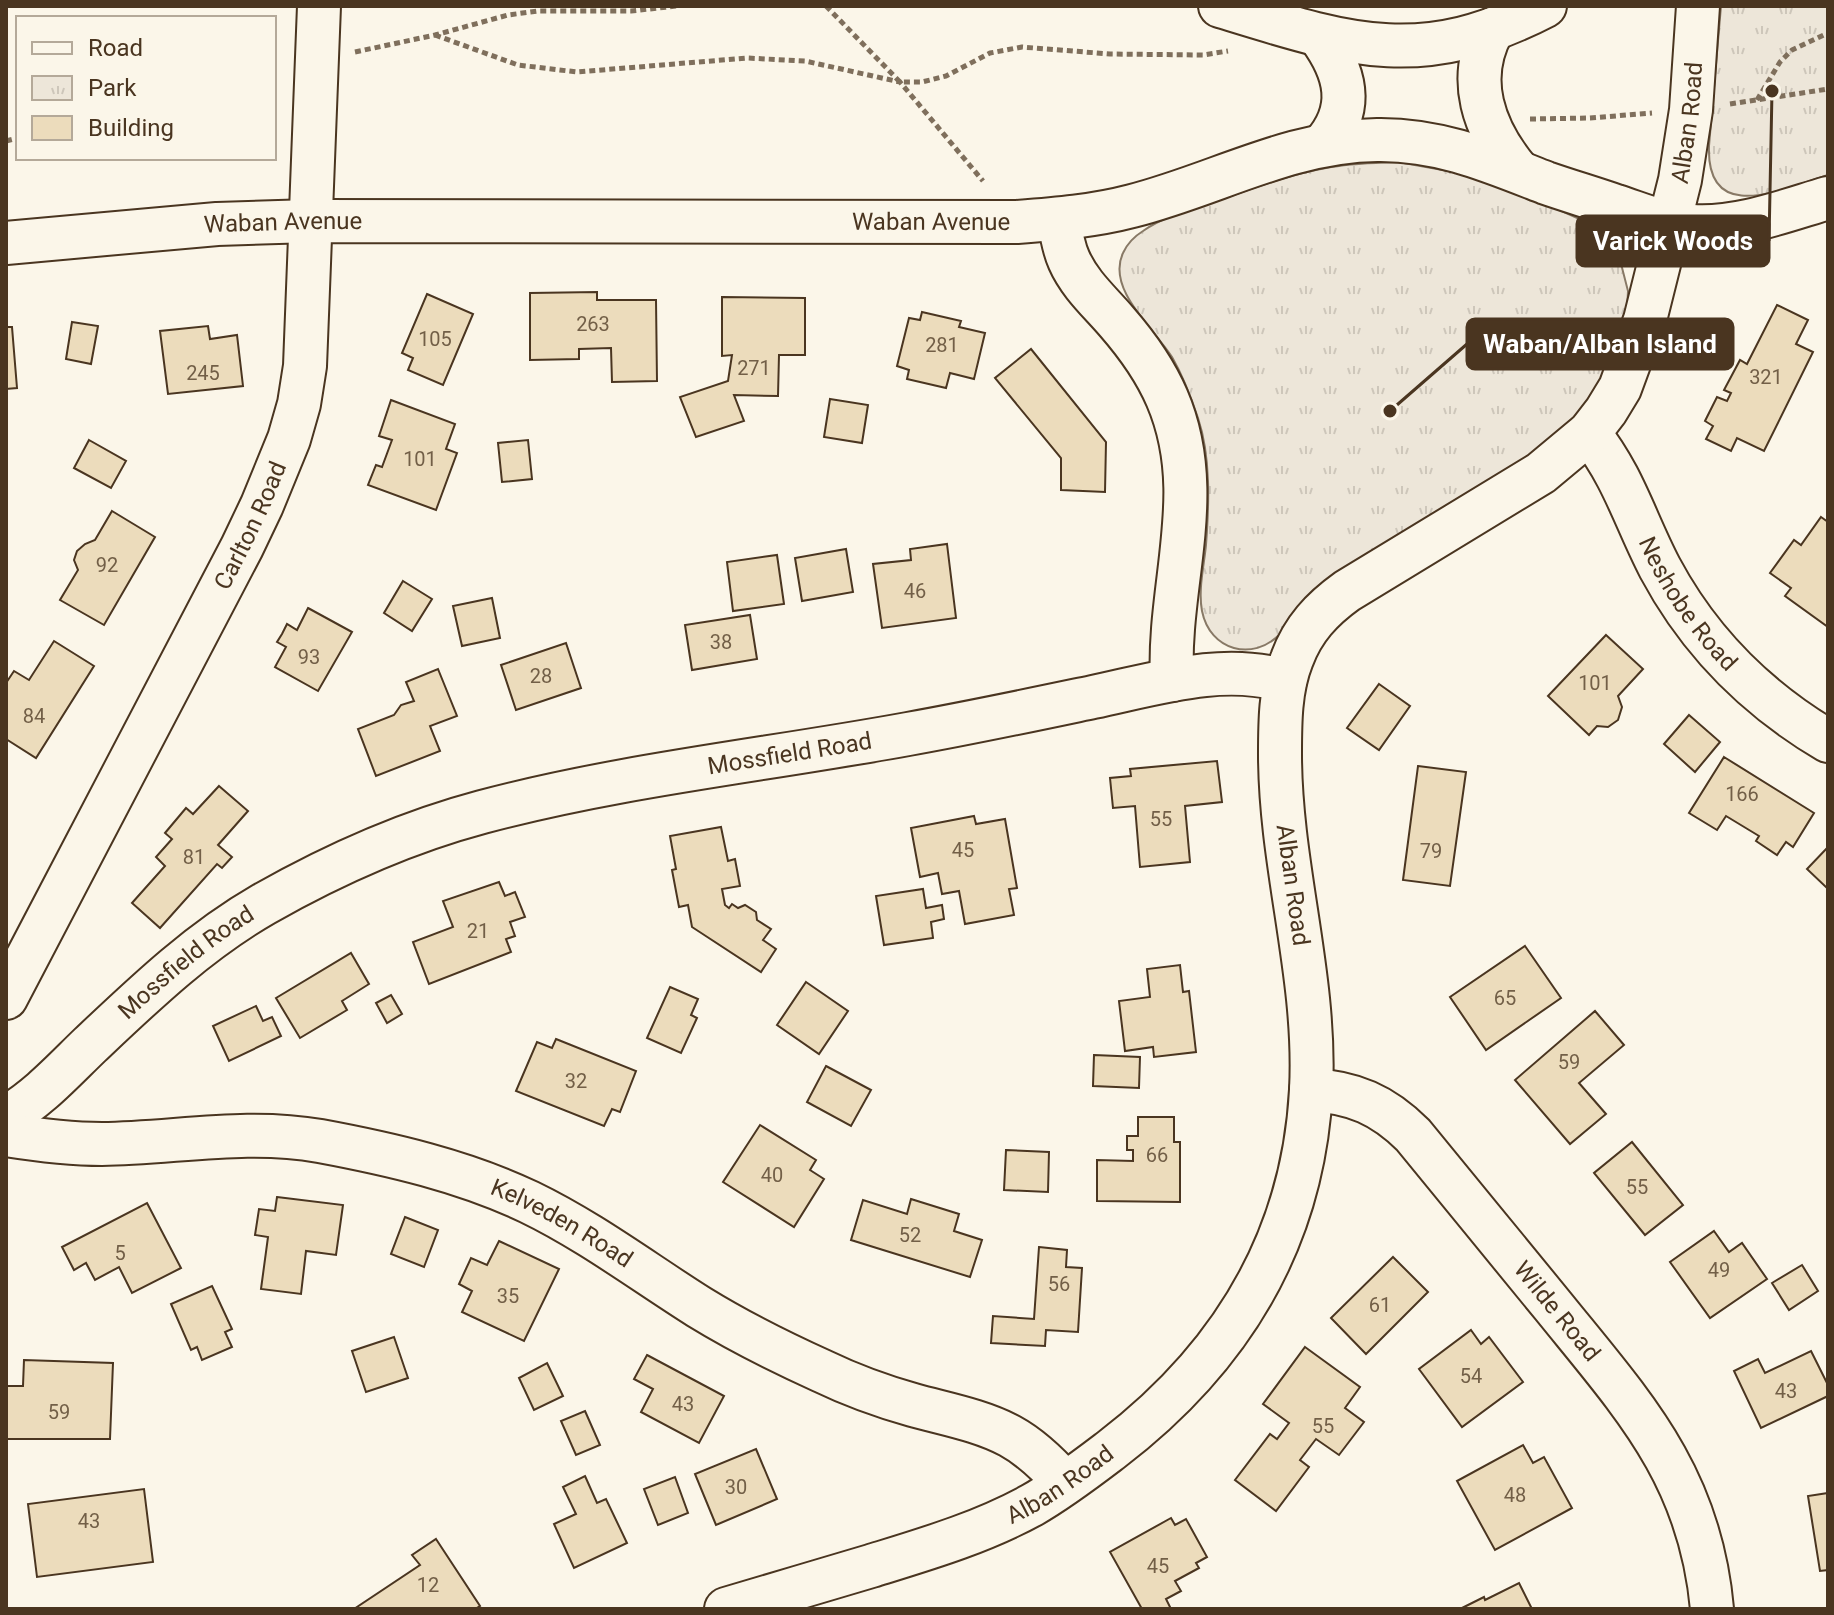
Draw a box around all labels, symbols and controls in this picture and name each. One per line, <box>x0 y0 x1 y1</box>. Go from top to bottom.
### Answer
legend <box>16 16 276 160</box>
text: Road <box>88 34 143 62</box>
street label: Alban Road <box>1666 61 1708 185</box>
text: Park <box>88 74 137 102</box>
text: Building <box>88 114 174 142</box>
street label: Waban Avenue <box>203 207 362 239</box>
street label: Waban Avenue <box>852 208 1010 236</box>
callout: Varick Woods <box>1577 216 1769 266</box>
text: Varick Woods <box>1593 226 1753 256</box>
house number: 263 <box>576 312 610 336</box>
callout: Waban/Alban Island <box>1467 319 1733 369</box>
house number: 105 <box>418 327 452 351</box>
text: Waban/Alban Island <box>1483 329 1717 359</box>
house number: 281 <box>925 333 959 357</box>
house number: 271 <box>737 356 771 380</box>
house number: 245 <box>186 361 220 385</box>
house number: 321 <box>1749 365 1783 389</box>
house number: 101 <box>403 447 437 471</box>
street label: Carlton Road <box>208 457 292 594</box>
street label: Neshobe Road <box>1633 532 1743 677</box>
house number: 92 <box>96 553 118 577</box>
house number: 46 <box>904 579 926 603</box>
house number: 38 <box>710 630 732 654</box>
house number: 93 <box>298 645 320 669</box>
house number: 28 <box>530 664 552 688</box>
house number: 101 <box>1578 671 1612 695</box>
house number: 84 <box>23 704 45 728</box>
street label: Mossfield Road <box>706 727 874 780</box>
house number: 166 <box>1725 782 1759 806</box>
house number: 55 <box>1150 807 1172 831</box>
street label: Alban Road <box>1271 822 1315 948</box>
house number: 45 <box>952 838 974 862</box>
house number: 79 <box>1420 839 1442 863</box>
house number: 81 <box>183 845 205 869</box>
street label: Mossfield Road <box>113 900 259 1025</box>
house number: 21 <box>467 919 489 943</box>
house number: 65 <box>1494 986 1516 1010</box>
house number: 59 <box>1558 1050 1580 1074</box>
house number: 32 <box>565 1069 587 1093</box>
house number: 66 <box>1146 1143 1168 1167</box>
house number: 40 <box>761 1163 783 1187</box>
street label: Kelveden Road <box>487 1173 638 1273</box>
house number: 55 <box>1626 1175 1648 1199</box>
house number: 52 <box>899 1223 921 1247</box>
house number: 5 <box>114 1241 126 1265</box>
street label: Wilde Road <box>1508 1256 1606 1367</box>
house number: 49 <box>1708 1258 1730 1282</box>
house number: 56 <box>1048 1272 1070 1296</box>
house number: 35 <box>497 1284 519 1308</box>
house number: 61 <box>1369 1293 1391 1317</box>
house number: 54 <box>1460 1364 1482 1388</box>
house number: 43 <box>1775 1379 1797 1403</box>
house number: 43 <box>672 1392 694 1416</box>
house number: 59 <box>48 1400 70 1424</box>
house number: 55 <box>1312 1414 1334 1438</box>
street label: Alban Road <box>1002 1439 1119 1530</box>
house number: 30 <box>725 1475 747 1499</box>
house number: 48 <box>1504 1483 1526 1507</box>
house number: 43 <box>78 1509 100 1533</box>
house number: 45 <box>1147 1554 1169 1578</box>
house number: 12 <box>417 1573 439 1597</box>

